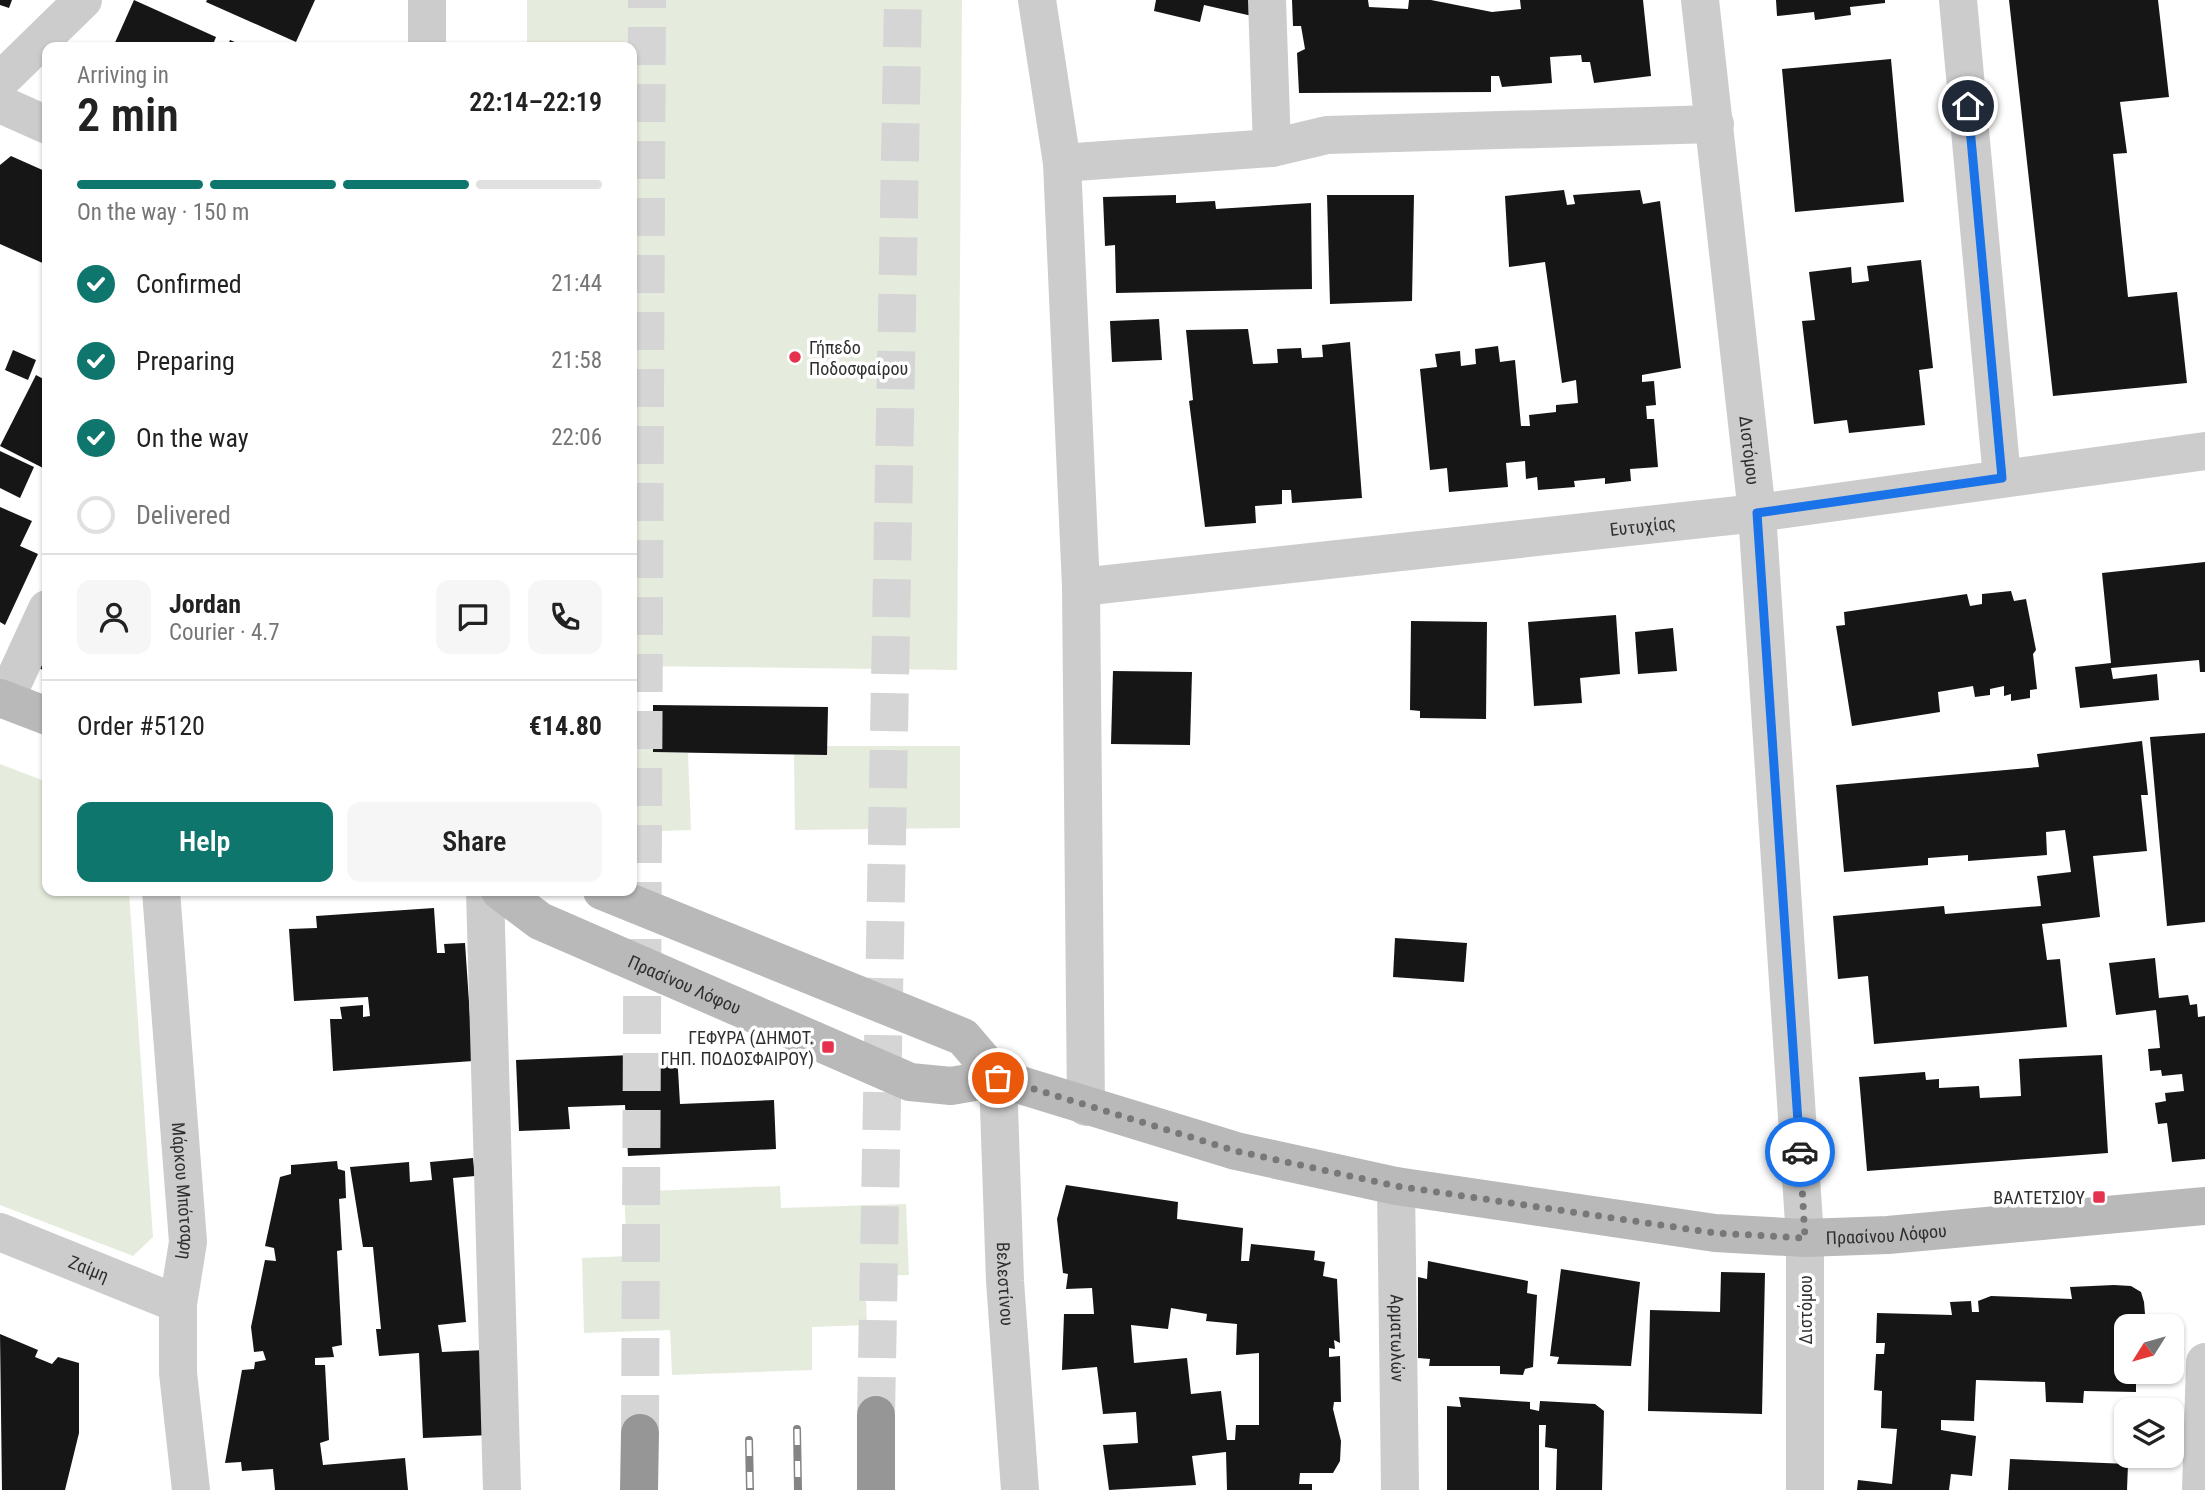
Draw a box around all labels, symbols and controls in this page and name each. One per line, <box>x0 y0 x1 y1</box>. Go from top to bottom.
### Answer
text: Arriving in <box>77 62 169 89</box>
pin <box>1938 76 1998 136</box>
text: 22:14–22:19 <box>469 87 602 117</box>
icon: home <box>1949 87 1987 125</box>
text: 2 min <box>77 88 179 142</box>
text: On the way · 150 m <box>77 199 249 226</box>
icon: check <box>77 265 115 303</box>
text: Confirmed <box>136 269 242 299</box>
text: 21:44 <box>551 270 602 297</box>
place label: Γήπεδο Ποδοσφαίρου <box>809 337 908 379</box>
icon: check <box>77 342 115 380</box>
text: Preparing <box>136 346 235 376</box>
text: 21:58 <box>551 347 602 374</box>
marker: Γήπεδο Ποδοσφαίρου <box>787 349 803 365</box>
street label: Διστόμου <box>1736 415 1764 486</box>
icon: check <box>77 419 115 457</box>
text: On the way <box>136 423 249 453</box>
text: 22:06 <box>551 424 602 451</box>
text: Delivered <box>136 500 231 530</box>
street label: Ευτυχίας <box>1609 511 1677 540</box>
button: person <box>77 580 151 654</box>
button: chat <box>436 580 510 654</box>
button: phone <box>528 580 602 654</box>
text: Jordan <box>169 589 241 619</box>
text: Courier · 4.7 <box>169 619 280 646</box>
text: Order #5120 <box>77 711 205 741</box>
text: €14.80 <box>529 711 602 741</box>
button: Help <box>77 802 333 882</box>
button: Share <box>347 802 602 882</box>
street label: Πρασίνου Λόφου <box>625 950 745 1018</box>
place label: ΓΕΦΥΡΑ (ΔΗΜΟΤ. ΓΗΠ. ΠΟΔΟΣΦΑΙΡΟΥ) <box>660 1027 814 1070</box>
marker: ΓΕΦΥΡΑ (ΔΗΜΟΤ. ΓΗΠ. ΠΟΔΟΣΦΑΙΡΟΥ) <box>820 1039 836 1055</box>
pin <box>968 1048 1028 1108</box>
icon: bag <box>979 1059 1017 1097</box>
courier <box>1765 1117 1835 1187</box>
street label: Μάρκου Μπότσαρη <box>168 1122 198 1261</box>
icon: car <box>1781 1133 1819 1171</box>
place label: ΒΑΛΤΕΤΣΙΟΥ <box>1993 1187 2086 1208</box>
marker: ΒΑΛΤΕΤΣΙΟΥ <box>2091 1189 2107 1205</box>
street label: Πρασίνου Λόφου <box>1825 1219 1947 1248</box>
street label: Βελεστίνου <box>993 1242 1019 1326</box>
street label: Ζαίμη <box>66 1250 112 1286</box>
street label: Διστόμου <box>1795 1275 1816 1345</box>
street label: Αρματωλών <box>1387 1294 1409 1382</box>
north arrow <box>2114 1314 2184 1384</box>
map controls <box>2114 1314 2184 1468</box>
button: layers <box>2114 1398 2184 1468</box>

